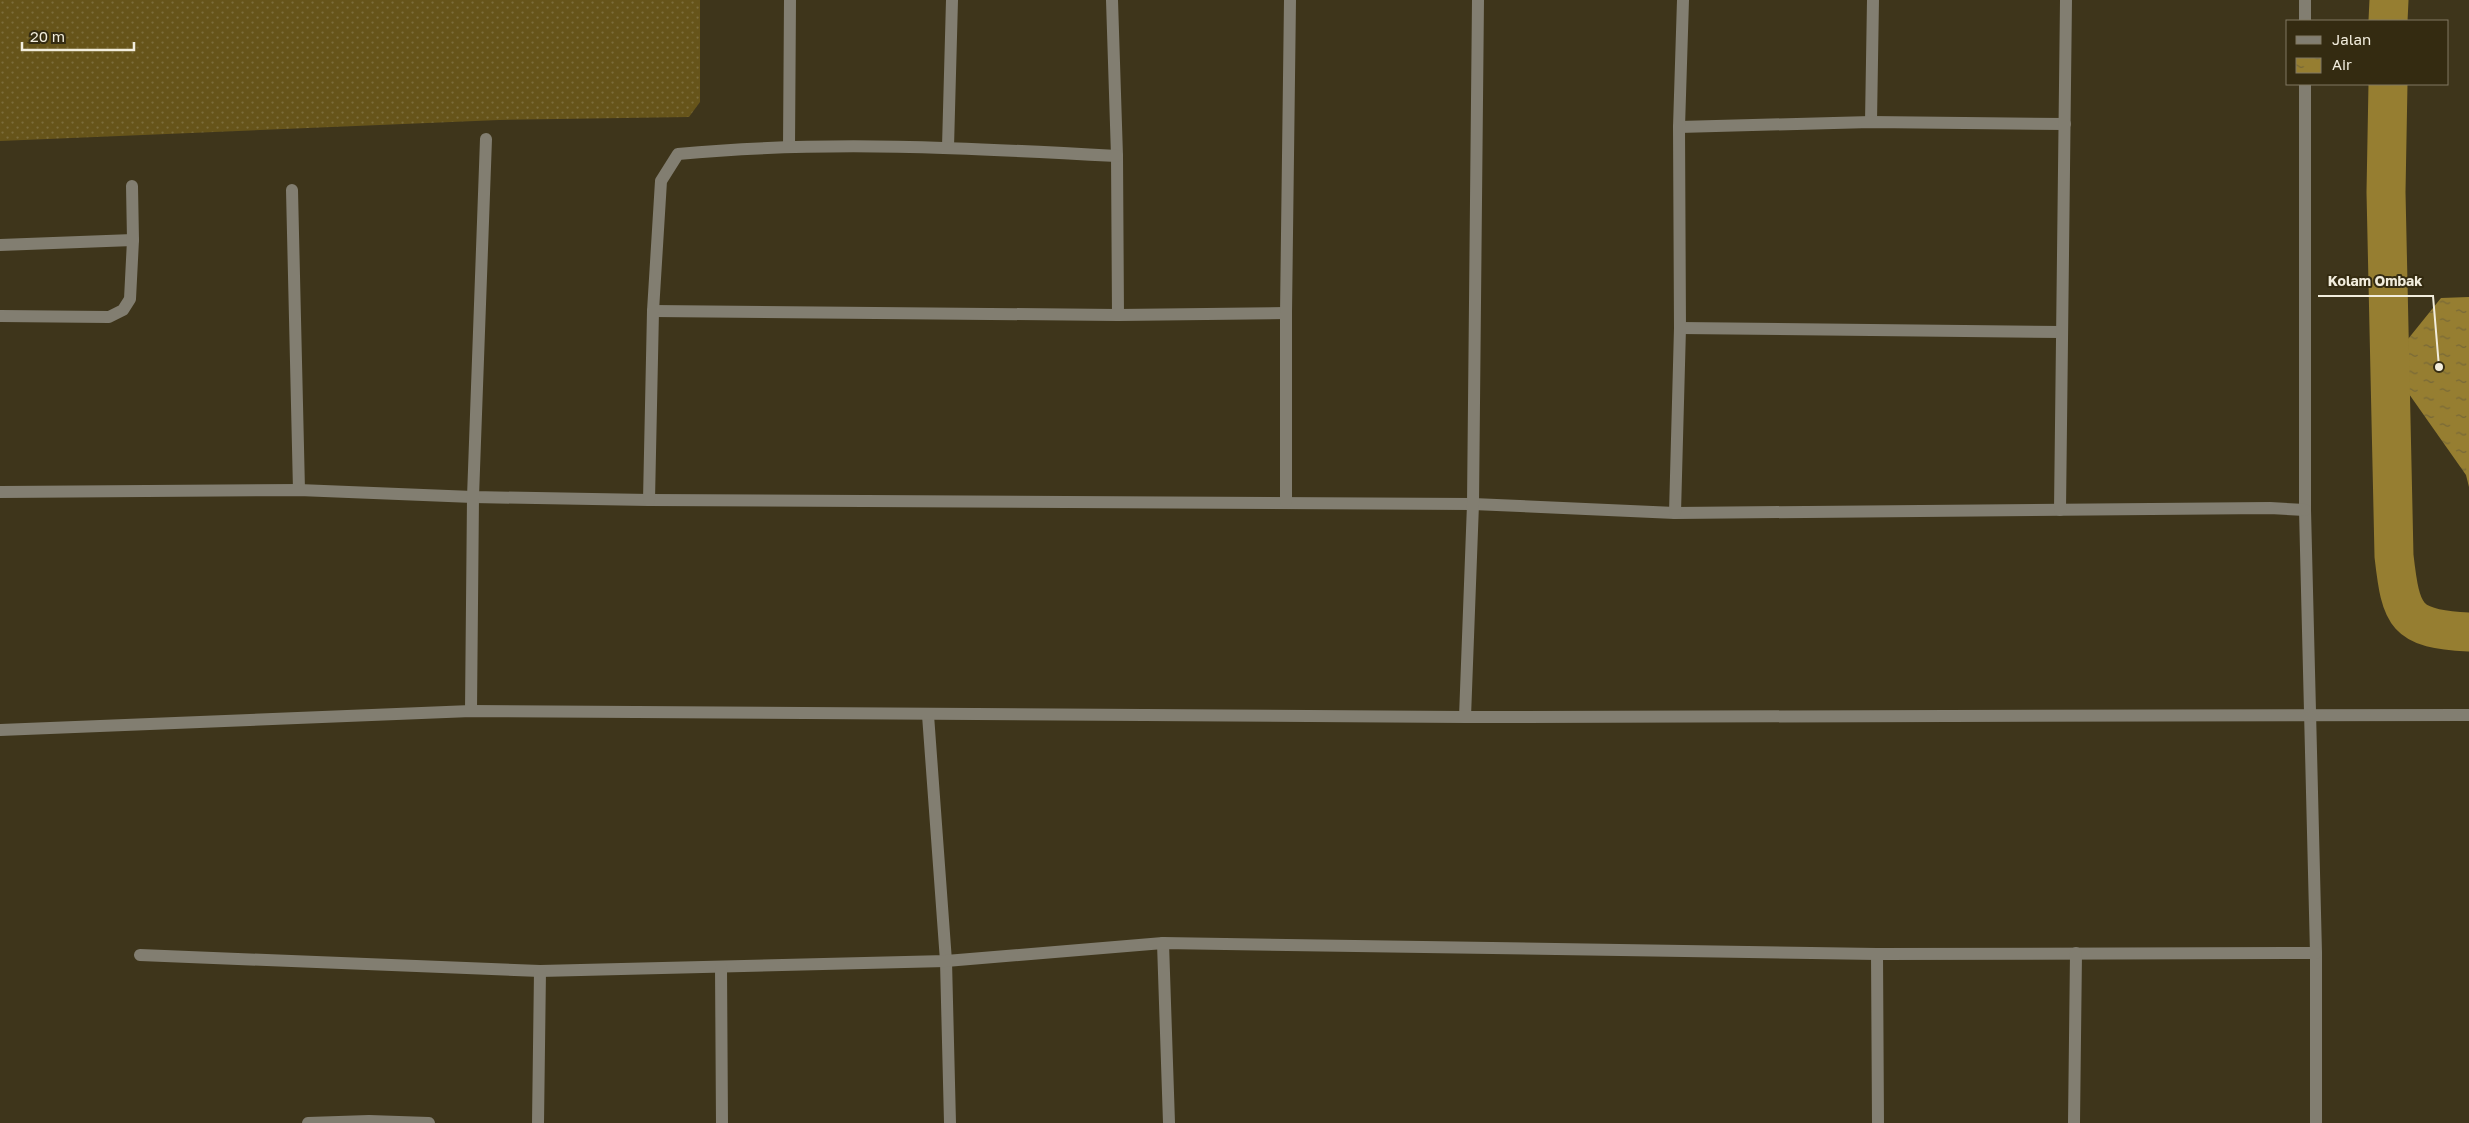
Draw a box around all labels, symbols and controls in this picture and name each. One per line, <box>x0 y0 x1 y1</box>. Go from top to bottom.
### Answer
scale bar <box>22 20 135 52</box>
legend <box>2286 20 2449 85</box>
text: 20 m <box>30 27 65 45</box>
text: Jalan <box>2332 30 2371 48</box>
text: Air <box>2332 55 2352 73</box>
callout: Kolam Ombak <box>2318 267 2433 296</box>
text: Kolam Ombak <box>2328 272 2422 289</box>

